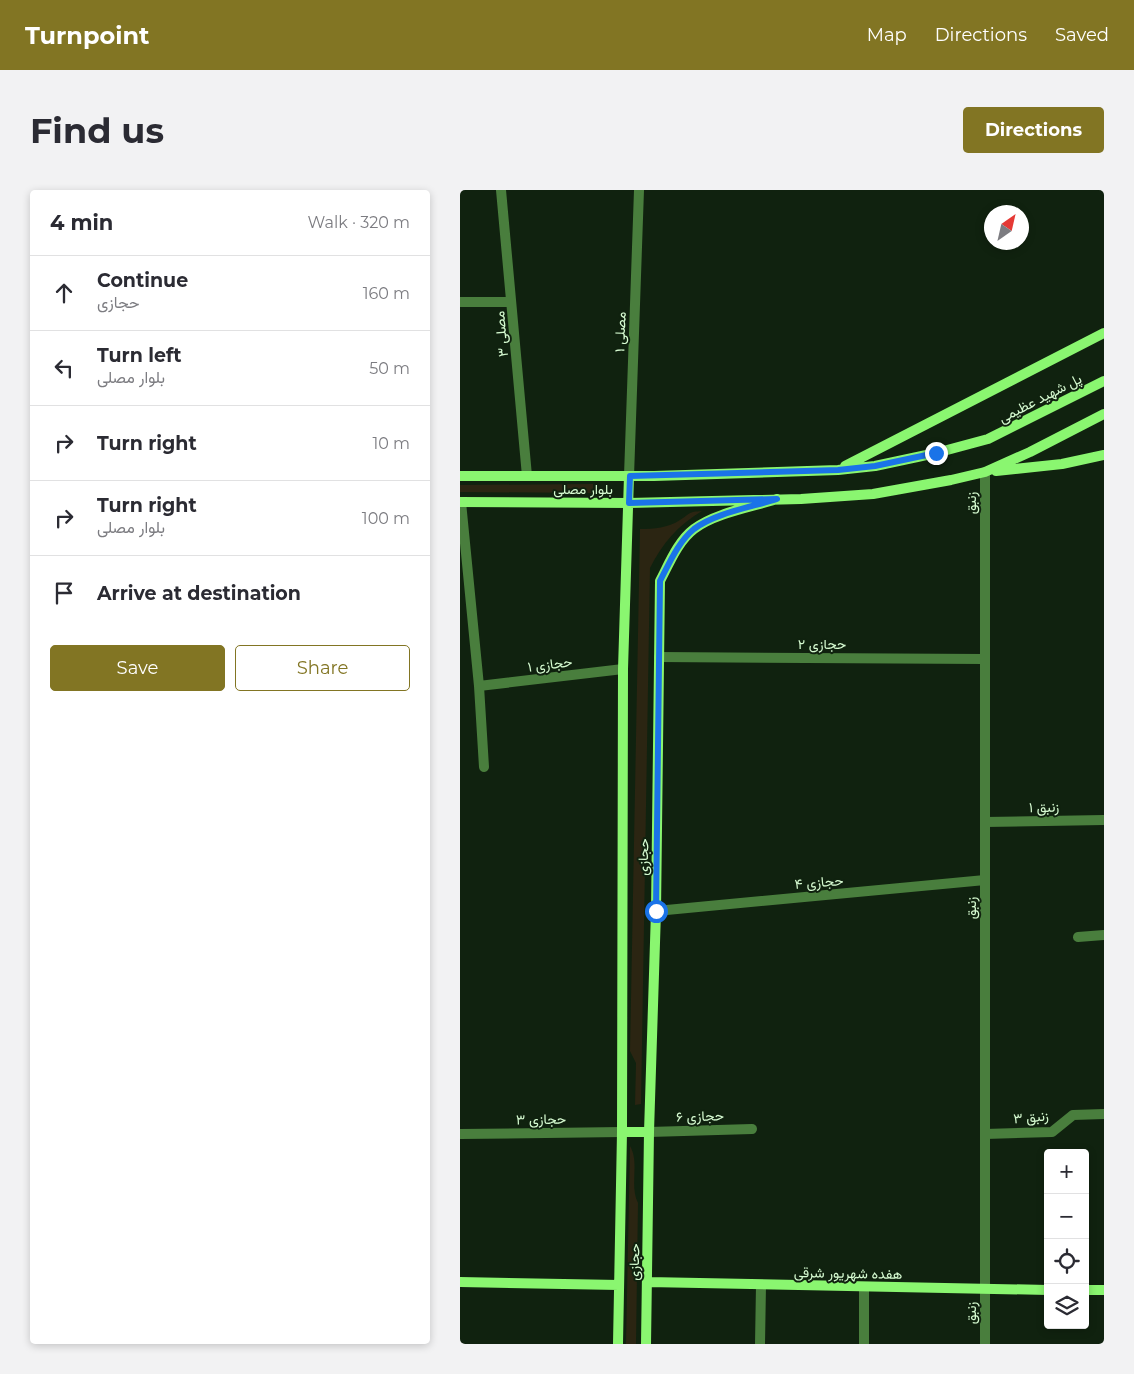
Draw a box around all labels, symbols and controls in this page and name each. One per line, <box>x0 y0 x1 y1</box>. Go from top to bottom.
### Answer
text: Turnpoint <box>25 21 149 50</box>
text: Map <box>867 24 907 46</box>
text: Directions <box>935 24 1027 46</box>
text: Saved <box>1055 24 1109 46</box>
button: Directions <box>963 107 1104 153</box>
text: Find us <box>30 109 164 152</box>
north arrow <box>984 205 1029 250</box>
text: 4 min <box>50 210 113 235</box>
text: Walk · 320 m <box>308 213 410 232</box>
text: Continue <box>97 269 188 292</box>
icon: ahead <box>50 279 78 307</box>
text: 160 m <box>363 284 410 303</box>
text: حجازی <box>97 293 140 312</box>
street label: مصلی ۳ <box>490 310 512 358</box>
street label: مصلی ۱ <box>610 311 630 353</box>
text: Turn left <box>97 344 182 367</box>
icon: left <box>50 354 78 382</box>
text: 50 m <box>369 359 410 378</box>
text: بلوار مصلی <box>97 368 165 387</box>
street label: پل شهید عظیمی <box>995 369 1085 428</box>
icon: right <box>50 429 78 457</box>
text: Turn right <box>97 432 197 455</box>
text: 10 m <box>372 434 410 453</box>
route end <box>925 442 948 465</box>
street label: بلوار مصلی <box>553 480 613 498</box>
street label: زنبق <box>962 492 980 514</box>
text: Turn right <box>97 494 197 517</box>
icon: right <box>50 504 78 532</box>
text: 100 m <box>362 509 410 528</box>
text: بلوار مصلی <box>97 518 165 537</box>
icon: arrive <box>50 579 78 607</box>
text: Arrive at destination <box>97 582 301 605</box>
street label: حجازی ۲ <box>798 635 846 653</box>
button: Save <box>50 645 225 691</box>
button: Share <box>235 645 410 691</box>
street label: حجازی ۱ <box>527 652 573 676</box>
street label: زنبق ۱ <box>1029 798 1060 816</box>
street label: حجازی <box>634 838 652 876</box>
street label: حجازی ۴ <box>794 871 844 893</box>
street label: زنبق <box>962 897 980 919</box>
route start <box>645 900 668 923</box>
street label: حجازی ۶ <box>676 1106 724 1126</box>
street label: زنبق ۳ <box>1013 1106 1050 1128</box>
street label: حجازی ۳ <box>516 1110 566 1128</box>
map controls <box>1044 1149 1089 1329</box>
button: + <box>1044 1149 1089 1194</box>
button: − <box>1044 1194 1089 1239</box>
button: locate <box>1044 1239 1089 1284</box>
street label: حجازی <box>625 1243 643 1281</box>
street label: هفده شهریور شرقی <box>794 1263 903 1283</box>
button: layers <box>1044 1284 1089 1329</box>
street label: زنبق <box>962 1302 980 1324</box>

